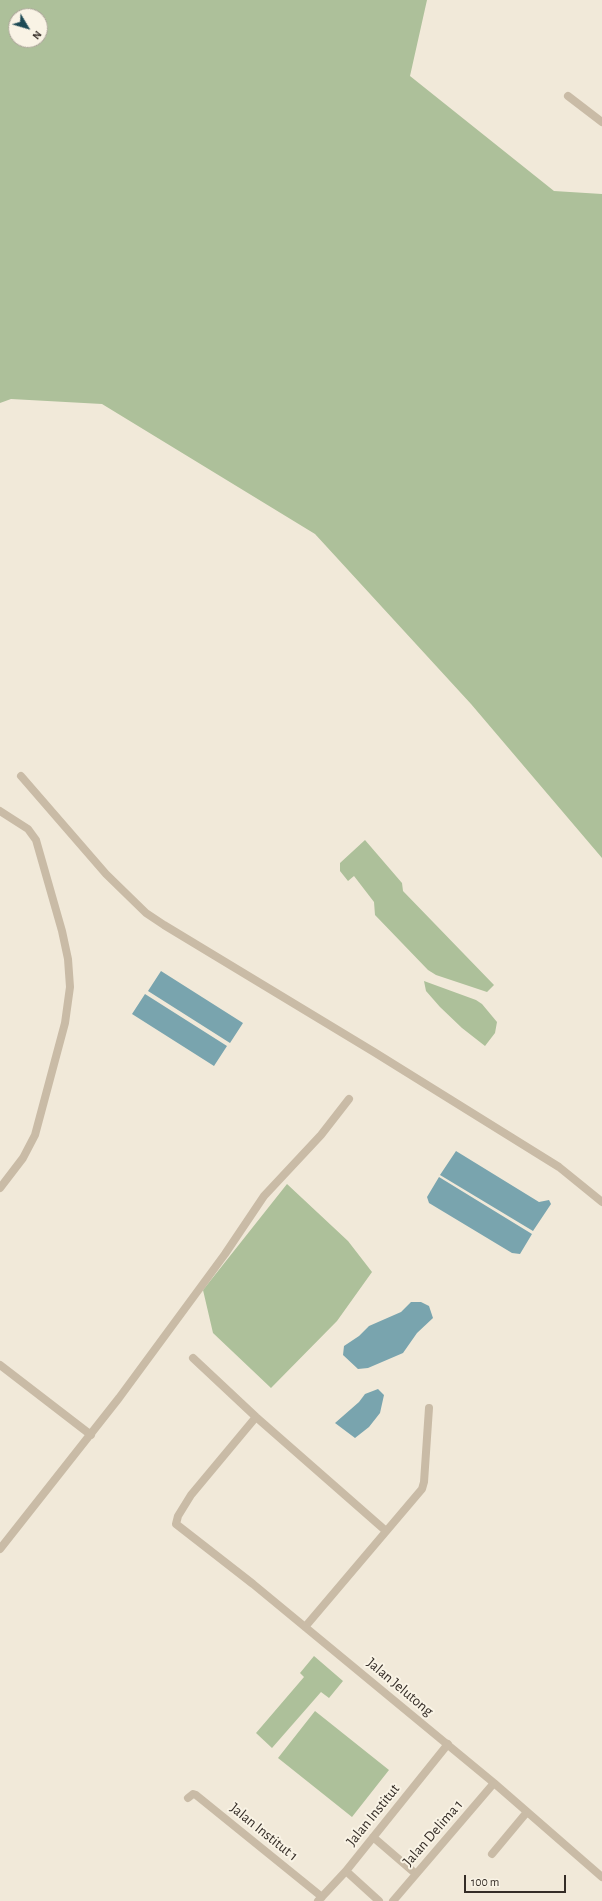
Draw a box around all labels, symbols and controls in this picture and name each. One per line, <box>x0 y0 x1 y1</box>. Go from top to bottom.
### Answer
north arrow <box>8 8 48 48</box>
text: N <box>30 29 44 41</box>
street label: Jalan Jelutong <box>363 1654 437 1720</box>
street label: Jalan Institut <box>342 1780 404 1850</box>
street label: Jalan Delima 1 <box>399 1796 467 1870</box>
street label: Jalan Institut 1 <box>226 1799 302 1865</box>
scale bar <box>466 1867 568 1893</box>
text: 100 m <box>471 1876 499 1888</box>

